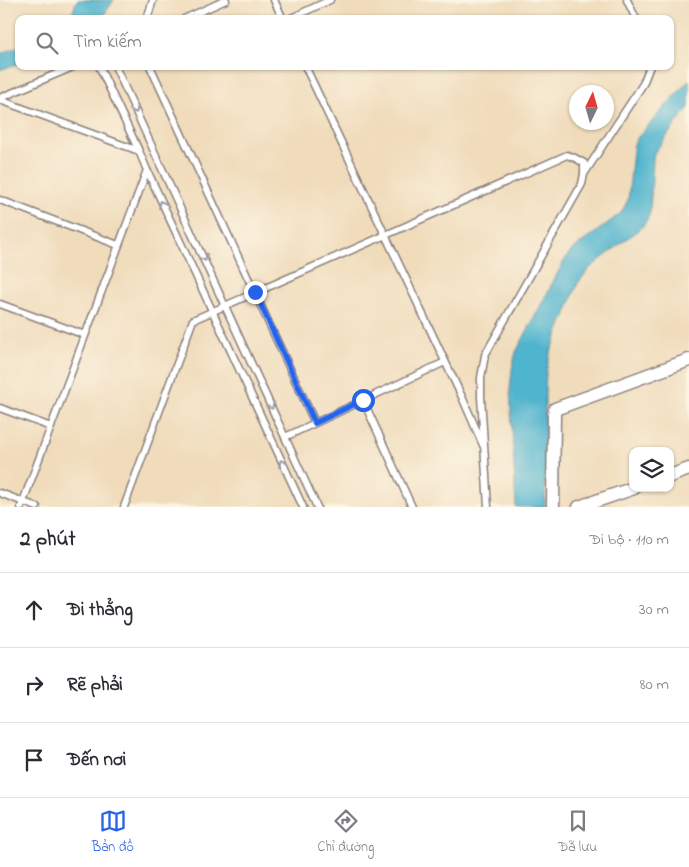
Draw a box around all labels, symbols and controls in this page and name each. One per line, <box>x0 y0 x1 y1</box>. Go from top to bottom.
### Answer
search box <box>15 15 674 70</box>
icon: search <box>33 29 61 57</box>
text: Tìm kiếm <box>73 29 142 56</box>
north arrow <box>569 85 614 130</box>
one-way arrow <box>129 105 139 114</box>
one-way arrow <box>158 200 169 209</box>
one-way arrow <box>197 253 208 262</box>
route end <box>244 281 267 304</box>
route start <box>352 389 375 412</box>
one-way arrow <box>265 401 276 410</box>
map controls <box>629 447 674 492</box>
button: layers <box>629 447 674 492</box>
one-way arrow <box>278 459 288 468</box>
text: 2 phút <box>20 525 75 555</box>
text: Đi bộ · 110 m <box>589 528 669 552</box>
icon: ahead <box>20 596 48 624</box>
text: Đi thẳng <box>67 597 133 624</box>
text: 30 m <box>639 598 669 622</box>
icon: right <box>20 671 48 699</box>
text: Rẽ phải <box>67 672 123 699</box>
text: 80 m <box>640 673 669 697</box>
icon: arrive <box>20 746 48 774</box>
text: Đến nơi <box>67 747 126 774</box>
tab: Bản đồ <box>92 807 134 858</box>
tab: Chỉ đường <box>318 807 374 858</box>
tab: Đã lưu <box>558 807 597 858</box>

